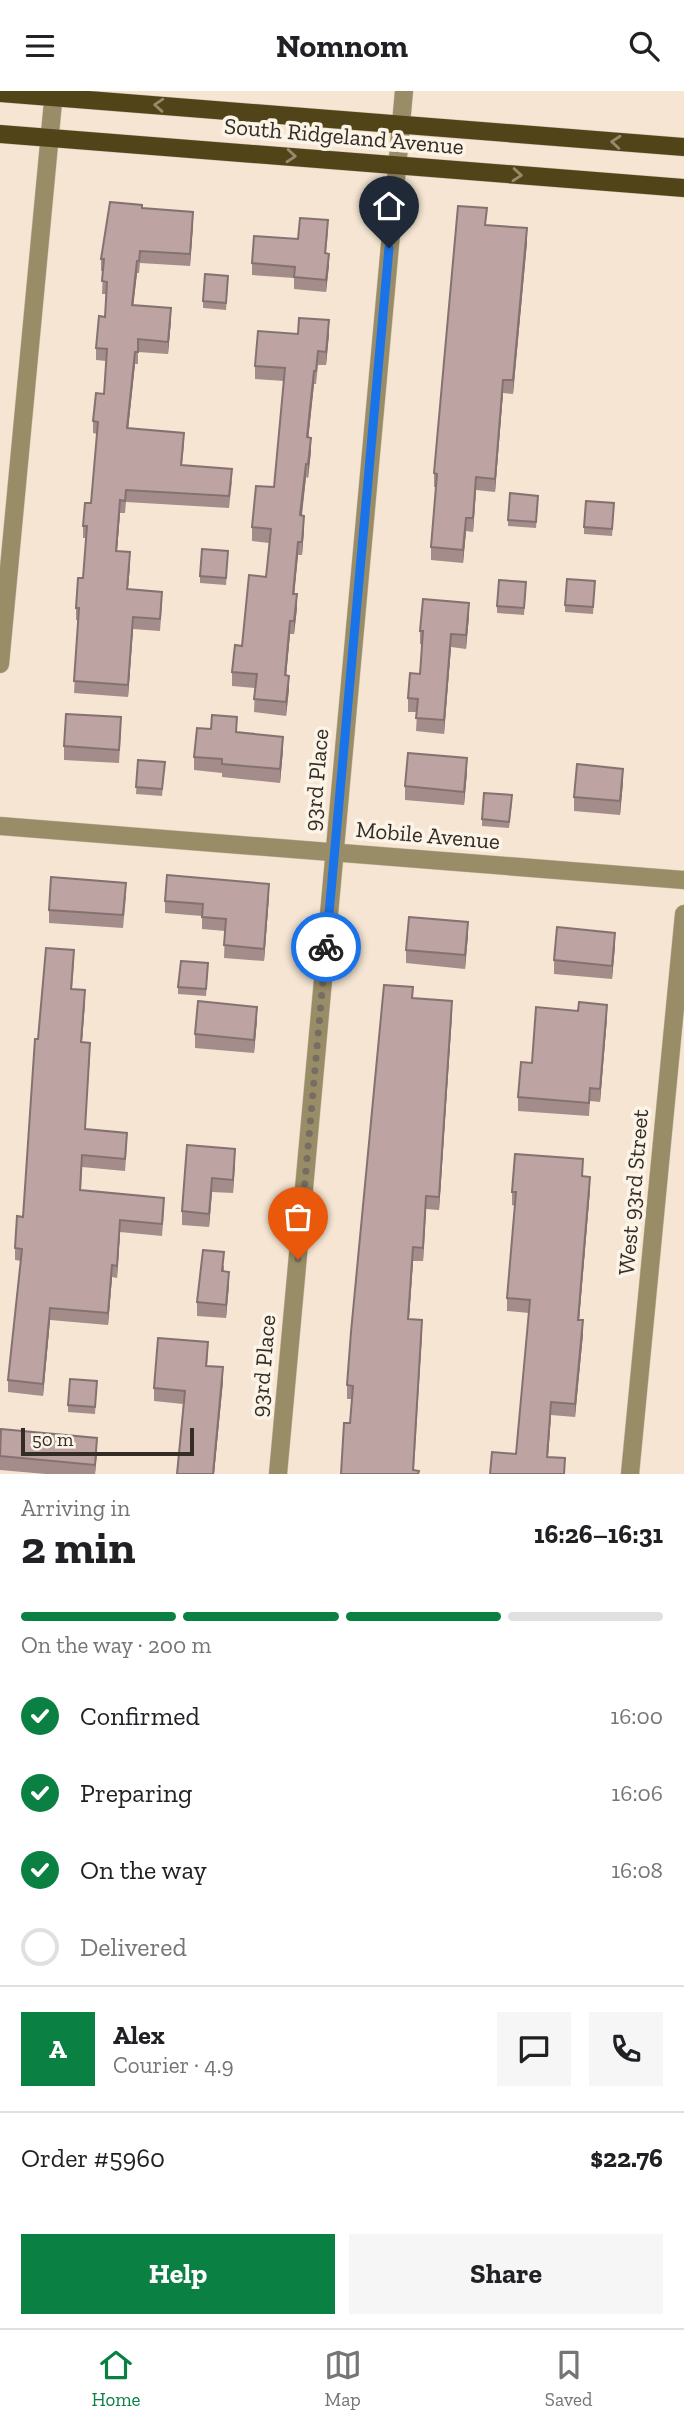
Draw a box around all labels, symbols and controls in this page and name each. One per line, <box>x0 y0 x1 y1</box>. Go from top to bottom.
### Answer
icon: menu <box>21 27 59 65</box>
text: Nomnom <box>276 27 408 65</box>
icon: search <box>625 27 663 65</box>
one-way arrow <box>153 98 164 113</box>
street label: South Ridgeland Avenue <box>223 112 465 160</box>
one-way arrow <box>610 135 621 150</box>
one-way arrow <box>285 149 296 164</box>
one-way arrow <box>512 167 523 182</box>
pin <box>359 176 419 248</box>
icon: home <box>370 187 408 225</box>
street label: 93rd Place <box>298 728 334 832</box>
street label: Mobile Avenue <box>355 815 501 855</box>
courier <box>291 912 361 982</box>
icon: bike <box>307 928 345 966</box>
street label: West 93rd Street <box>612 1107 654 1276</box>
pin <box>268 1187 328 1259</box>
icon: bag <box>279 1198 317 1236</box>
street label: 93rd Place <box>245 1314 281 1418</box>
scale bar <box>21 1425 194 1457</box>
text: 50 m <box>32 1428 73 1451</box>
text: Arriving in <box>21 1494 130 1522</box>
text: 16:26–16:31 <box>534 1518 663 1550</box>
text: 2 min <box>21 1520 136 1575</box>
text: On the way · 200 m <box>21 1631 211 1659</box>
icon: check <box>21 1697 59 1735</box>
text: Confirmed <box>80 1700 200 1732</box>
text: 16:00 <box>610 1702 663 1730</box>
icon: check <box>21 1774 59 1812</box>
text: Preparing <box>80 1777 192 1809</box>
text: 16:06 <box>611 1779 663 1807</box>
icon: check <box>21 1851 59 1889</box>
text: On the way <box>80 1854 207 1886</box>
text: 16:08 <box>611 1856 663 1884</box>
text: Delivered <box>80 1931 187 1963</box>
button: chat <box>497 2012 571 2086</box>
button: phone <box>589 2012 663 2086</box>
text: Alex <box>113 2019 165 2051</box>
text: A <box>49 2033 67 2065</box>
text: Courier · 4.9 <box>113 2051 234 2079</box>
text: Order #5960 <box>21 2142 165 2174</box>
text: $22.76 <box>590 2142 663 2174</box>
button: Help <box>21 2234 335 2314</box>
button: Share <box>349 2234 663 2314</box>
tab: Home <box>92 2346 141 2411</box>
tab: Map <box>324 2346 362 2411</box>
tab: Saved <box>545 2346 592 2411</box>

